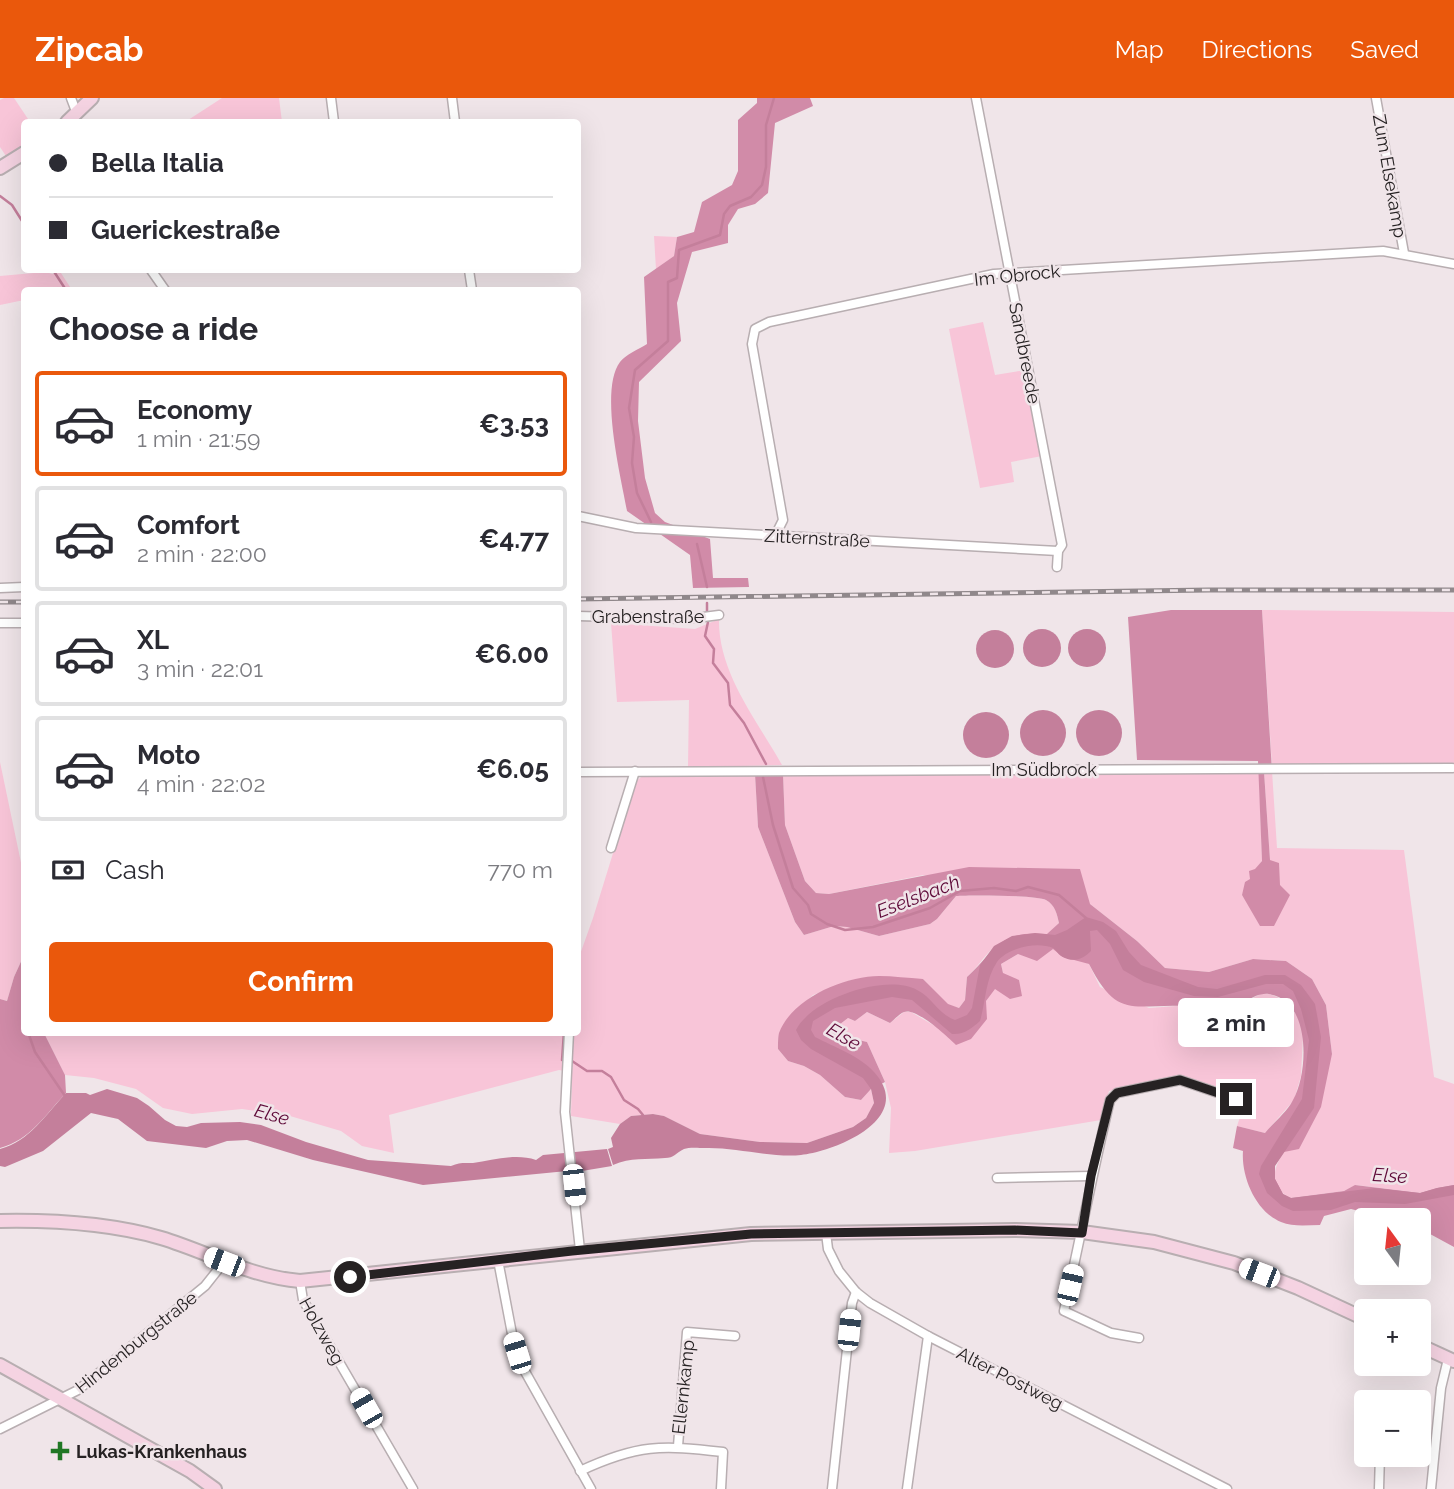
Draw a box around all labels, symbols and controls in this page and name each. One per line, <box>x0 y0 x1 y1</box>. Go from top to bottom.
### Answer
text: Zipcab <box>35 30 144 69</box>
text: Map <box>1115 35 1164 64</box>
text: Directions <box>1202 35 1312 64</box>
text: Saved <box>1350 35 1419 64</box>
street label: Zum Elsekamp <box>1369 113 1411 239</box>
text: Bella Italia <box>91 148 224 178</box>
text: Guerickestraße <box>91 215 280 245</box>
street label: Im Obrock <box>973 260 1062 290</box>
street label: Sandbreede <box>1005 301 1045 406</box>
text: Choose a ride <box>49 310 258 347</box>
icon: car <box>53 392 116 455</box>
text: Economy <box>137 395 252 425</box>
text: €3.53 <box>479 409 549 439</box>
text: 1 min · 21:59 <box>137 425 261 452</box>
icon: car <box>53 507 116 570</box>
text: Comfort <box>137 510 240 540</box>
text: €4.77 <box>479 524 549 554</box>
street label: Zitternstraße <box>764 525 871 551</box>
text: 2 min · 22:00 <box>137 540 267 567</box>
street label: Grabenstraße <box>592 606 705 627</box>
icon: car <box>53 622 116 685</box>
text: XL <box>137 625 169 655</box>
text: €6.00 <box>475 639 549 669</box>
text: 3 min · 22:01 <box>137 655 263 682</box>
icon: car <box>53 737 116 800</box>
text: Moto <box>137 740 200 770</box>
text: €6.05 <box>476 754 549 784</box>
street label: Im Südbrock <box>991 759 1097 780</box>
text: 4 min · 22:02 <box>137 770 265 797</box>
icon: cash <box>49 851 87 889</box>
text: Cash <box>105 855 165 885</box>
text: 770 m <box>487 856 553 883</box>
water label: Eselsbach <box>873 870 963 922</box>
button: Confirm <box>49 942 553 1022</box>
callout: 2 min <box>1178 998 1294 1046</box>
text: 2 min <box>1206 1009 1266 1036</box>
water label: Else <box>823 1018 865 1054</box>
route end <box>1220 1083 1252 1115</box>
water label: Else <box>252 1099 292 1129</box>
car <box>562 1163 587 1207</box>
water label: Else <box>1372 1163 1408 1187</box>
north arrow <box>1354 1208 1432 1284</box>
map controls <box>1354 1208 1431 1467</box>
car <box>201 1245 248 1279</box>
car <box>1236 1256 1283 1290</box>
route start <box>334 1261 366 1293</box>
car <box>1056 1262 1085 1308</box>
street label: Hindenburgstraße <box>71 1286 201 1397</box>
street label: Holzweg <box>295 1294 349 1368</box>
button: + <box>1354 1299 1431 1376</box>
car <box>837 1308 862 1352</box>
car <box>501 1330 534 1376</box>
street label: Ellernkamp <box>668 1339 698 1435</box>
street label: Alter Postweg <box>953 1342 1067 1414</box>
car <box>347 1385 386 1431</box>
button: − <box>1354 1390 1431 1467</box>
marker: Lukas-Krankenhaus <box>50 1441 70 1461</box>
place label: Lukas-Krankenhaus <box>76 1441 247 1462</box>

